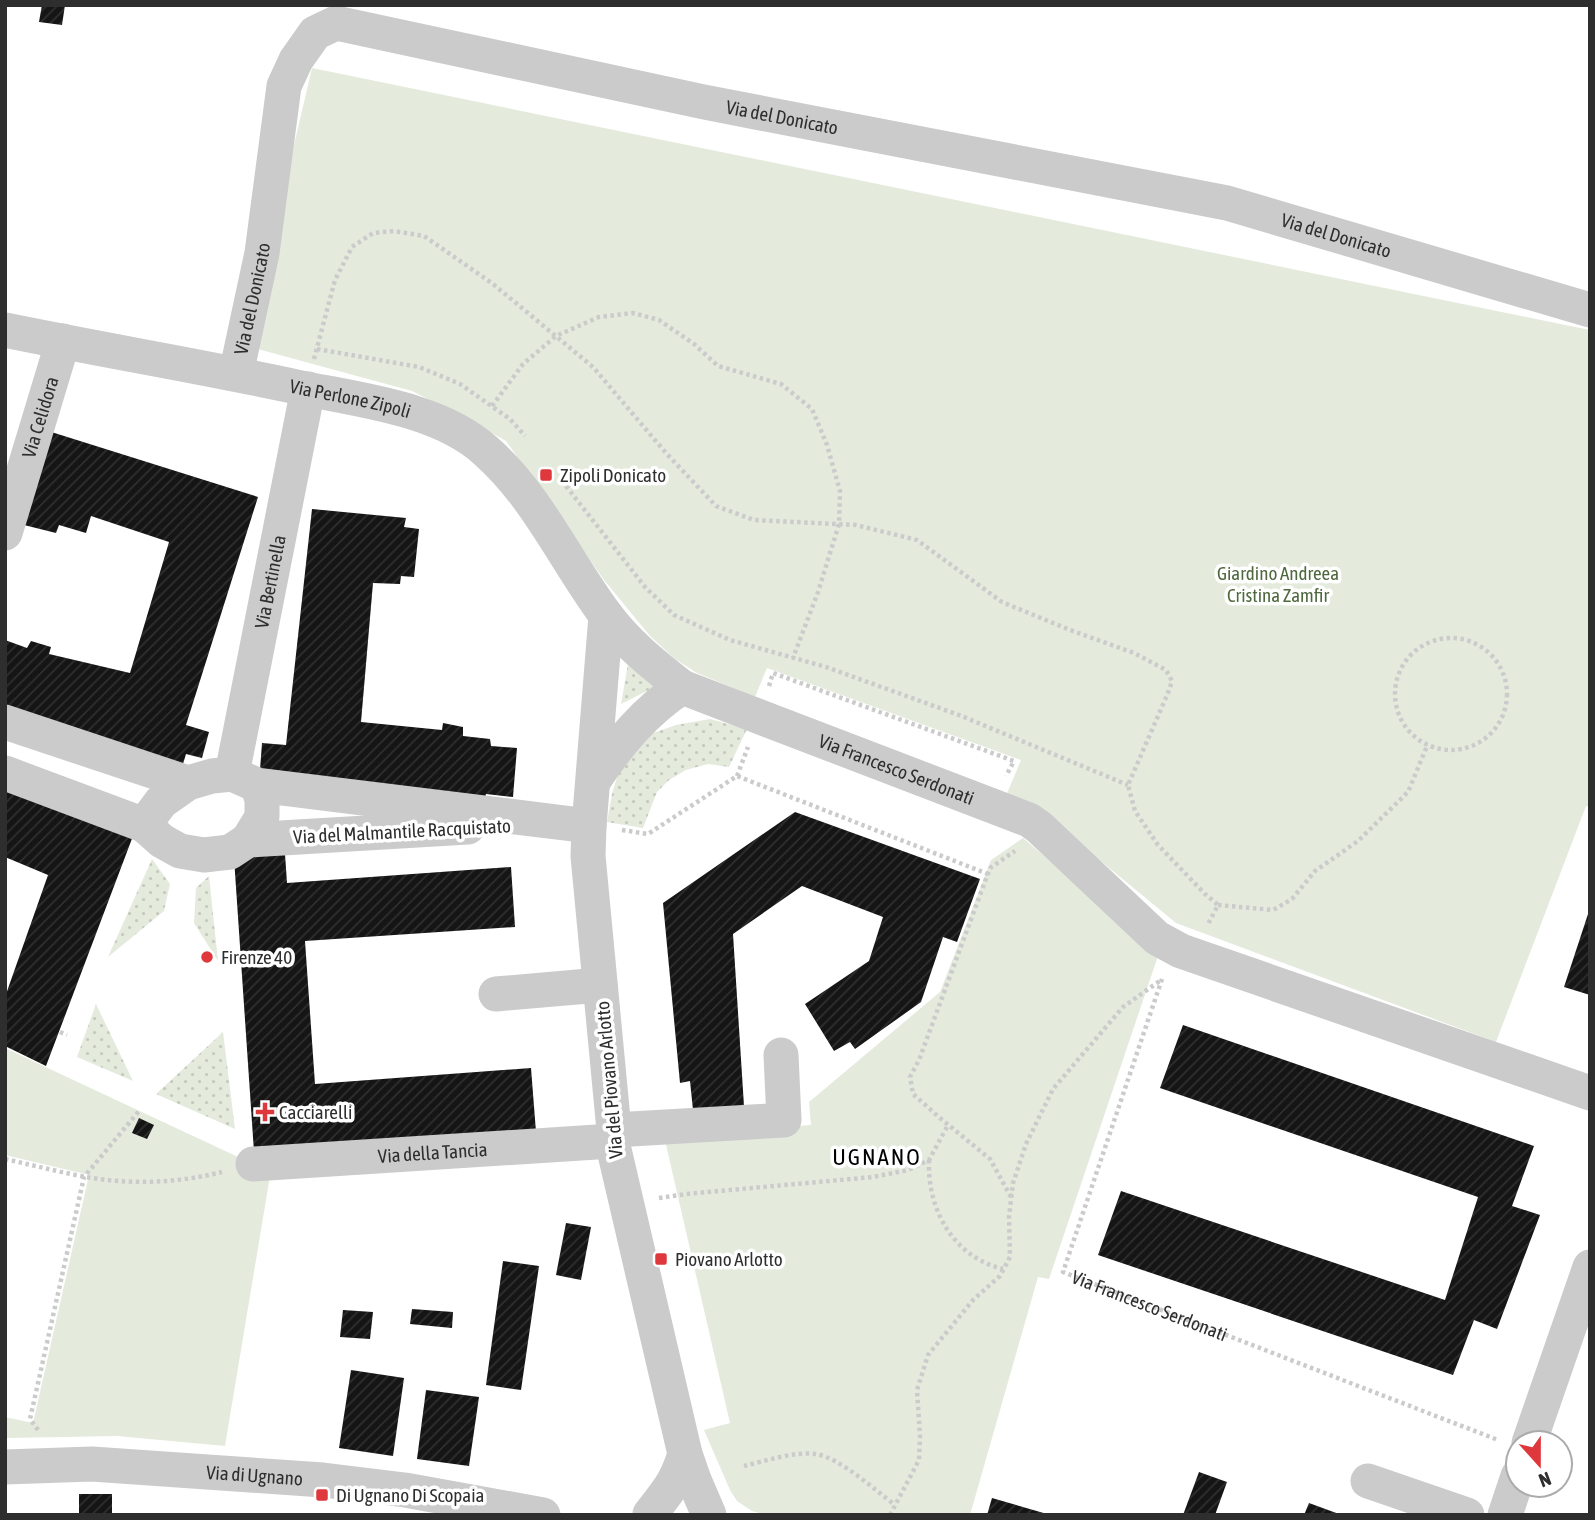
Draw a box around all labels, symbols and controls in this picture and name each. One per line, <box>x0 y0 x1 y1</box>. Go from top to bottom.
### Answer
street label: Via del Donicato <box>724 95 840 139</box>
street label: Via del Donicato <box>1279 209 1394 262</box>
street label: Via del Donicato <box>229 241 274 357</box>
street label: Via Celidora <box>17 374 63 460</box>
street label: Via Perlone Zipoli <box>288 375 414 422</box>
place label: Zipoli Donicato <box>560 464 666 486</box>
marker: Zipoli Donicato <box>538 467 554 483</box>
street label: Via Bertinella <box>250 533 290 630</box>
park label: Giardino Andreea Cristina Zamfir <box>1217 562 1339 606</box>
street label: Via Francesco Serdonati <box>816 729 977 809</box>
street label: Via del Malmantile Racquistato <box>293 814 511 848</box>
place label: Firenze 40 <box>221 946 292 968</box>
marker: Firenze 40 <box>199 949 215 965</box>
street label: Via del Piovano Arlotto <box>591 1000 627 1160</box>
place label: Cacciarelli <box>279 1101 352 1123</box>
marker: Cacciarelli <box>257 1104 273 1120</box>
street label: Via della Tancia <box>377 1138 488 1167</box>
district label: UGNANO <box>832 1144 922 1170</box>
place label: Piovano Arlotto <box>675 1248 783 1270</box>
marker: Piovano Arlotto <box>653 1251 669 1267</box>
street label: Via Francesco Serdonati <box>1069 1265 1230 1345</box>
north arrow <box>1504 1429 1574 1499</box>
street label: Via di Ugnano <box>206 1461 304 1490</box>
text: N <box>1536 1468 1554 1492</box>
place label: Di Ugnano Di Scopaia <box>336 1484 484 1506</box>
marker: Di Ugnano Di Scopaia <box>314 1487 330 1503</box>

